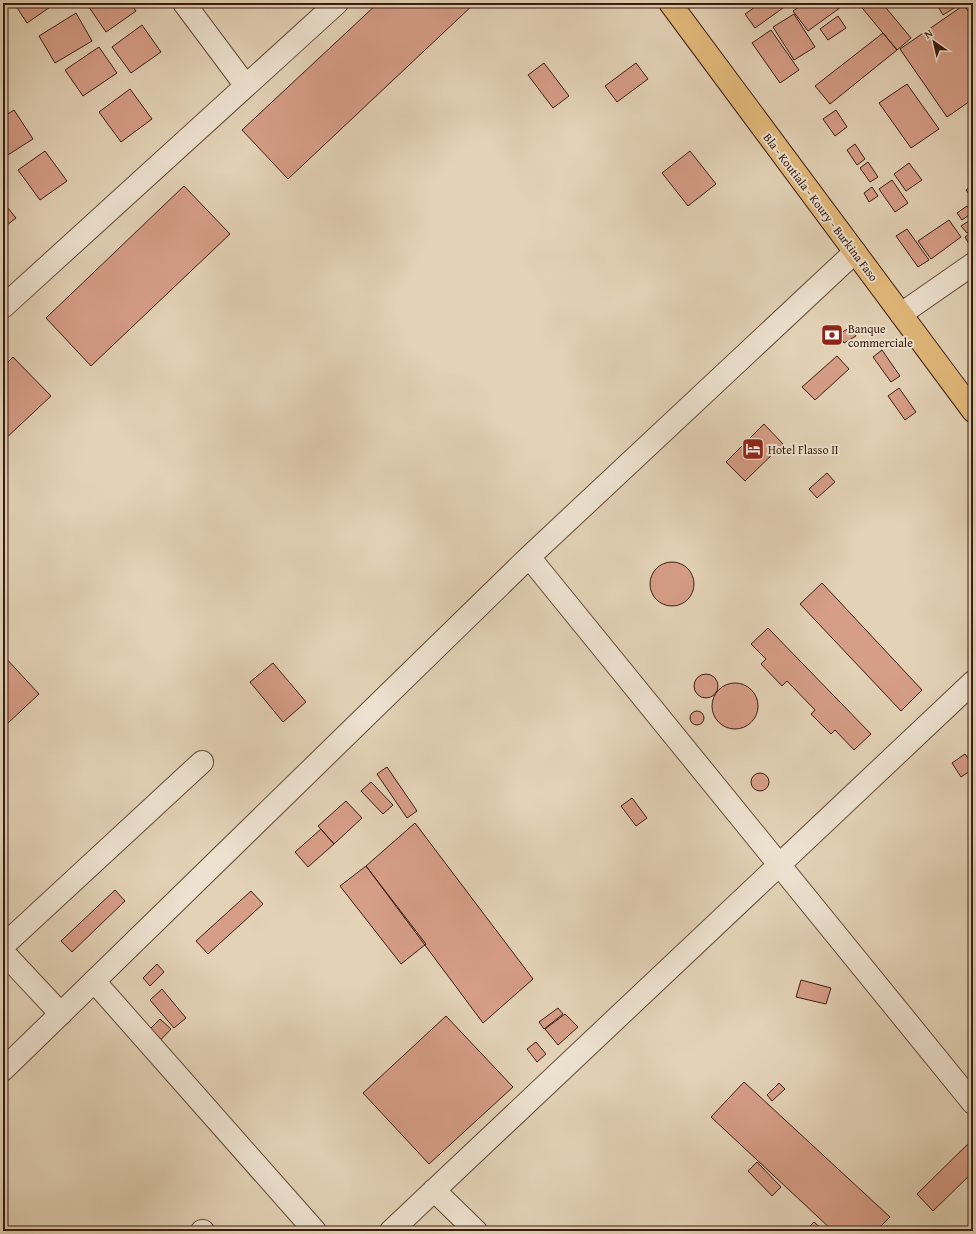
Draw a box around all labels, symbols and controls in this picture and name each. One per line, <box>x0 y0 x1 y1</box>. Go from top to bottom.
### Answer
north arrow <box>914 22 954 62</box>
text: N <box>921 25 936 42</box>
street label: Bla - Koutiala - Koury - Burkina Faso <box>760 129 882 285</box>
place label: Banque commerciale <box>848 320 913 351</box>
bank icon: Banque commerciale <box>819 322 845 348</box>
hotel icon: Hotel Flasso II <box>740 436 766 462</box>
place label: Hotel Flasso II <box>768 441 839 458</box>

